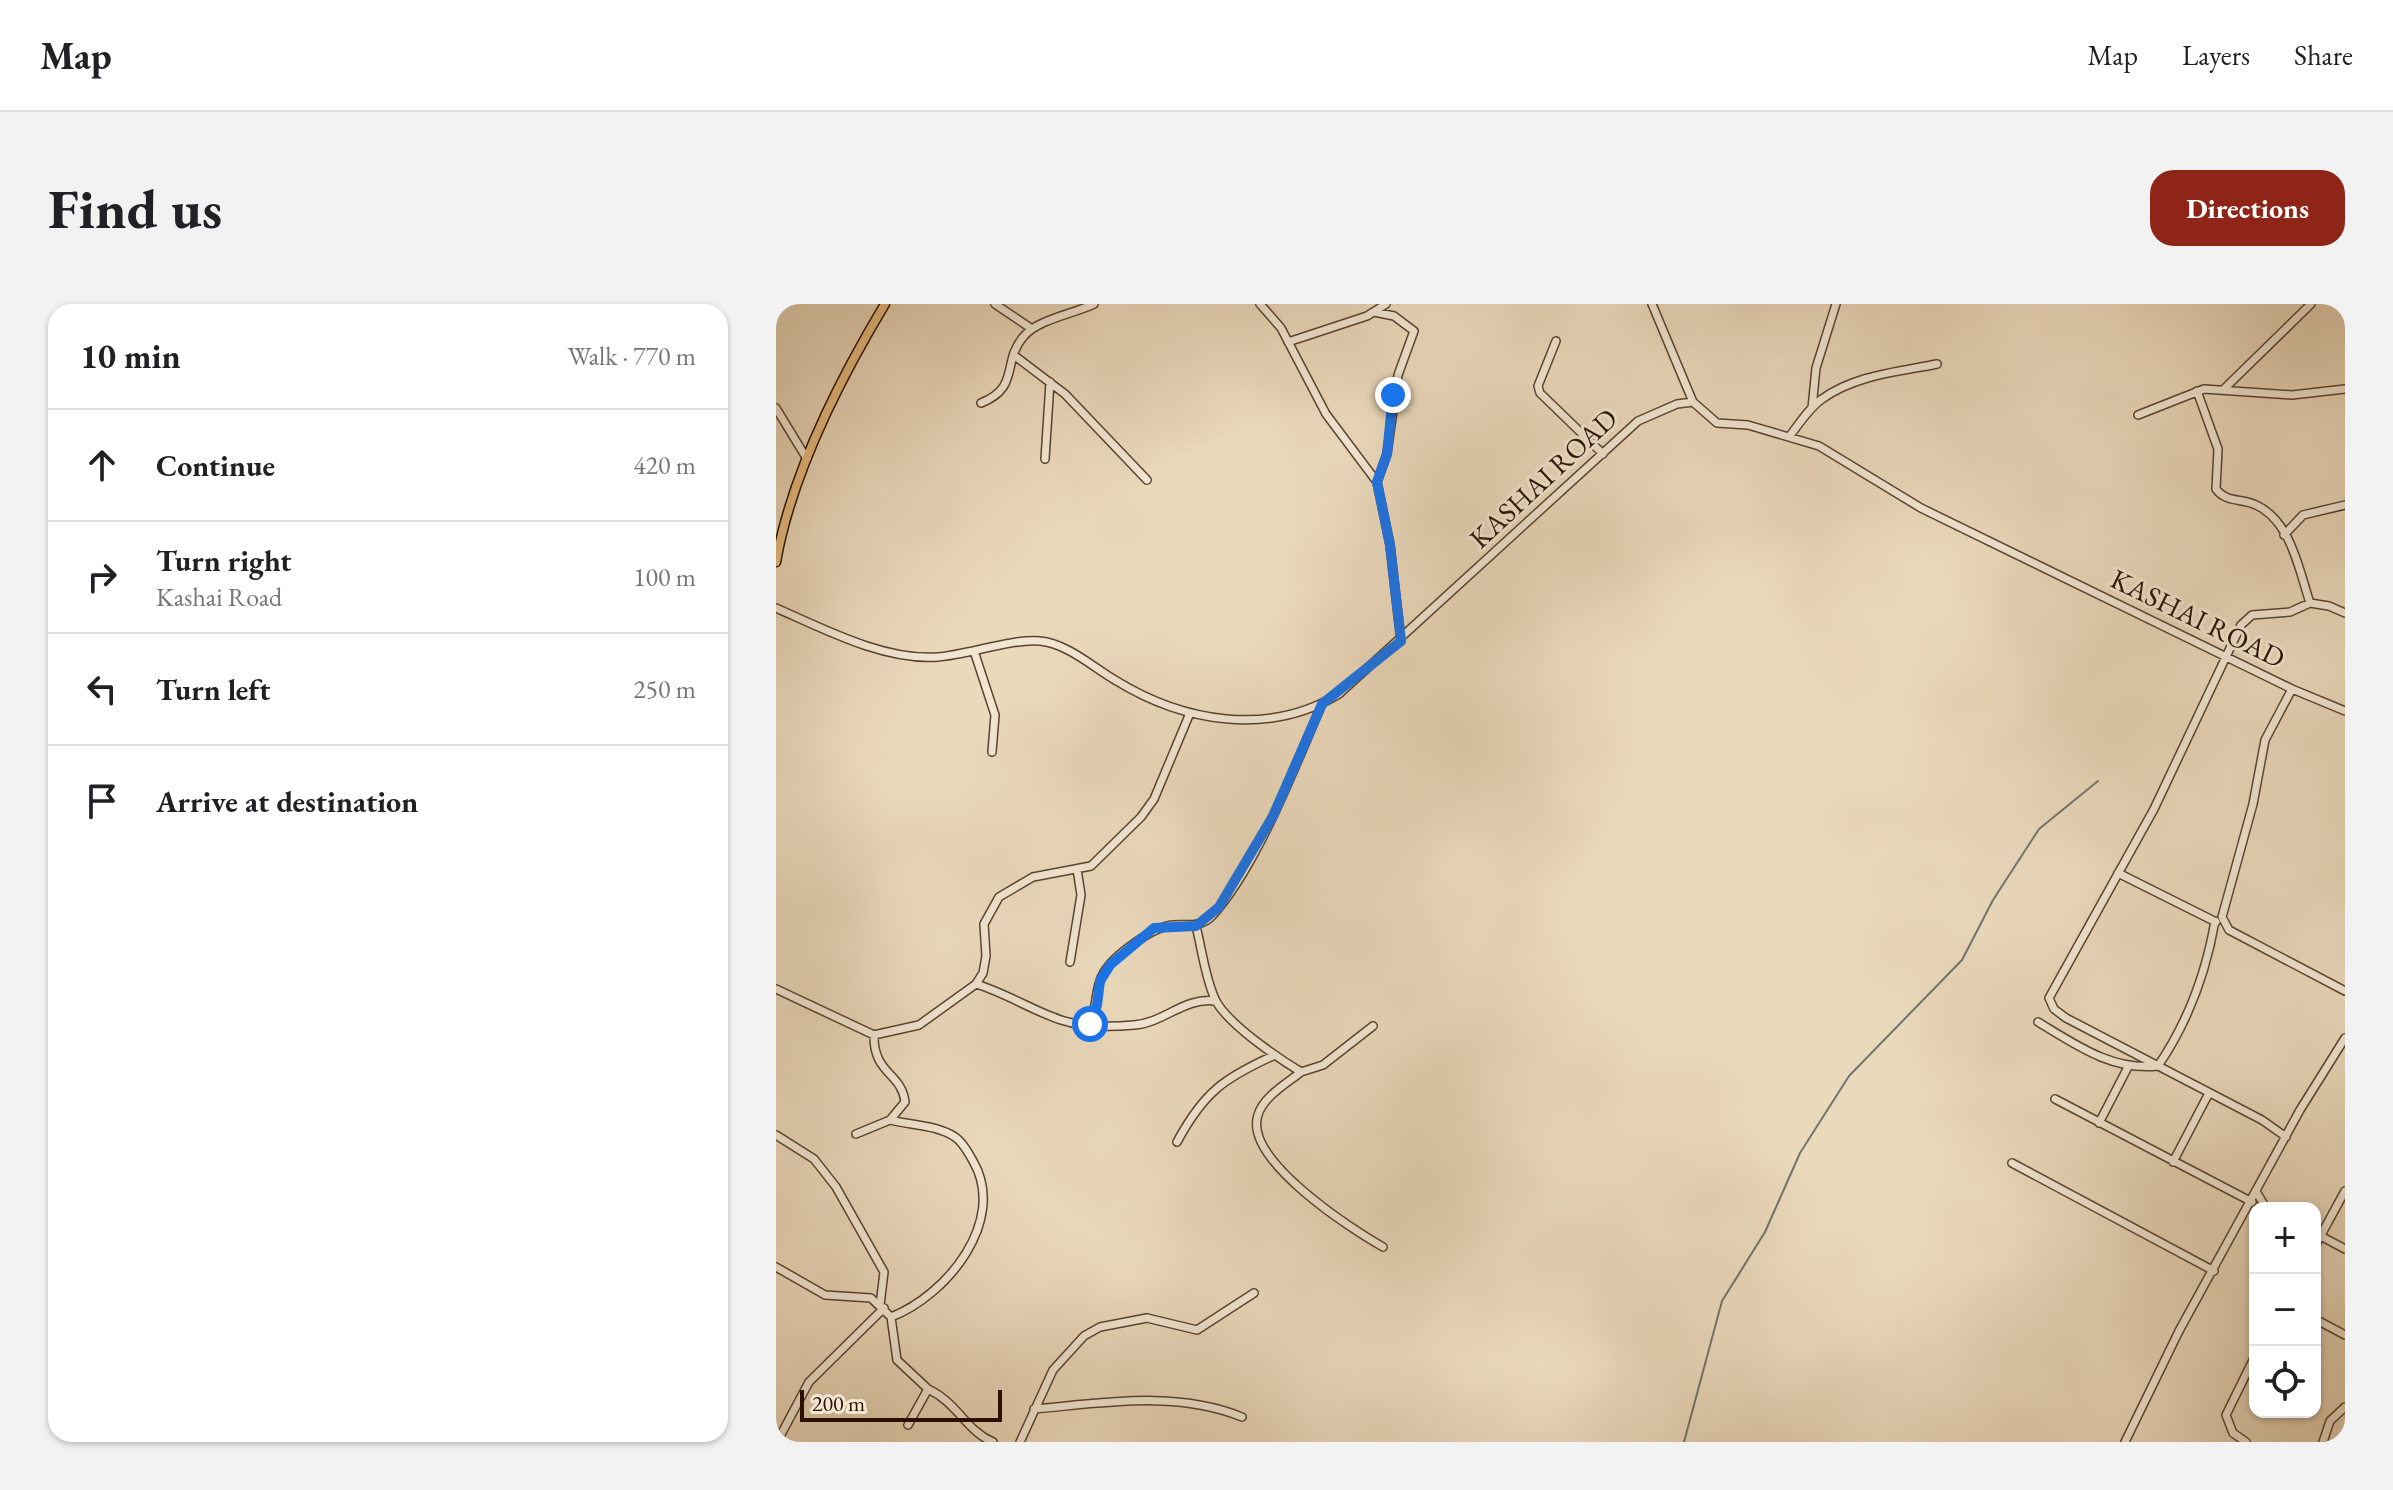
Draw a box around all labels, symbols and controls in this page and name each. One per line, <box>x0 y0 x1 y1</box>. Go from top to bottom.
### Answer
text: Map <box>40 31 112 80</box>
text: Map <box>2088 37 2138 73</box>
text: Layers <box>2182 37 2250 73</box>
text: Share <box>2294 37 2353 73</box>
button: Directions <box>2150 170 2345 246</box>
text: Find us <box>48 172 222 245</box>
text: 10 min <box>80 334 181 378</box>
text: Walk · 770 m <box>568 339 696 373</box>
route end <box>1375 377 1411 413</box>
street label: KASHAI ROAD <box>1461 400 1625 556</box>
icon: ahead <box>80 443 124 487</box>
text: Continue <box>156 446 275 485</box>
text: 420 m <box>633 448 696 482</box>
text: Turn right <box>156 541 292 580</box>
icon: right <box>80 555 124 599</box>
text: 100 m <box>633 560 696 594</box>
street label: KASHAI ROAD <box>2105 560 2291 676</box>
text: Kashai Road <box>156 580 282 614</box>
icon: left <box>80 667 124 711</box>
text: Turn left <box>156 670 270 709</box>
text: 250 m <box>633 672 696 706</box>
icon: arrive <box>80 779 124 823</box>
text: Arrive at destination <box>156 782 418 821</box>
route start <box>1072 1006 1108 1042</box>
map controls <box>2249 1202 2321 1418</box>
button: + <box>2249 1202 2321 1274</box>
button: − <box>2249 1274 2321 1346</box>
button: locate <box>2249 1346 2321 1418</box>
scale bar <box>800 1386 1002 1422</box>
text: 200 m <box>812 1389 865 1418</box>

